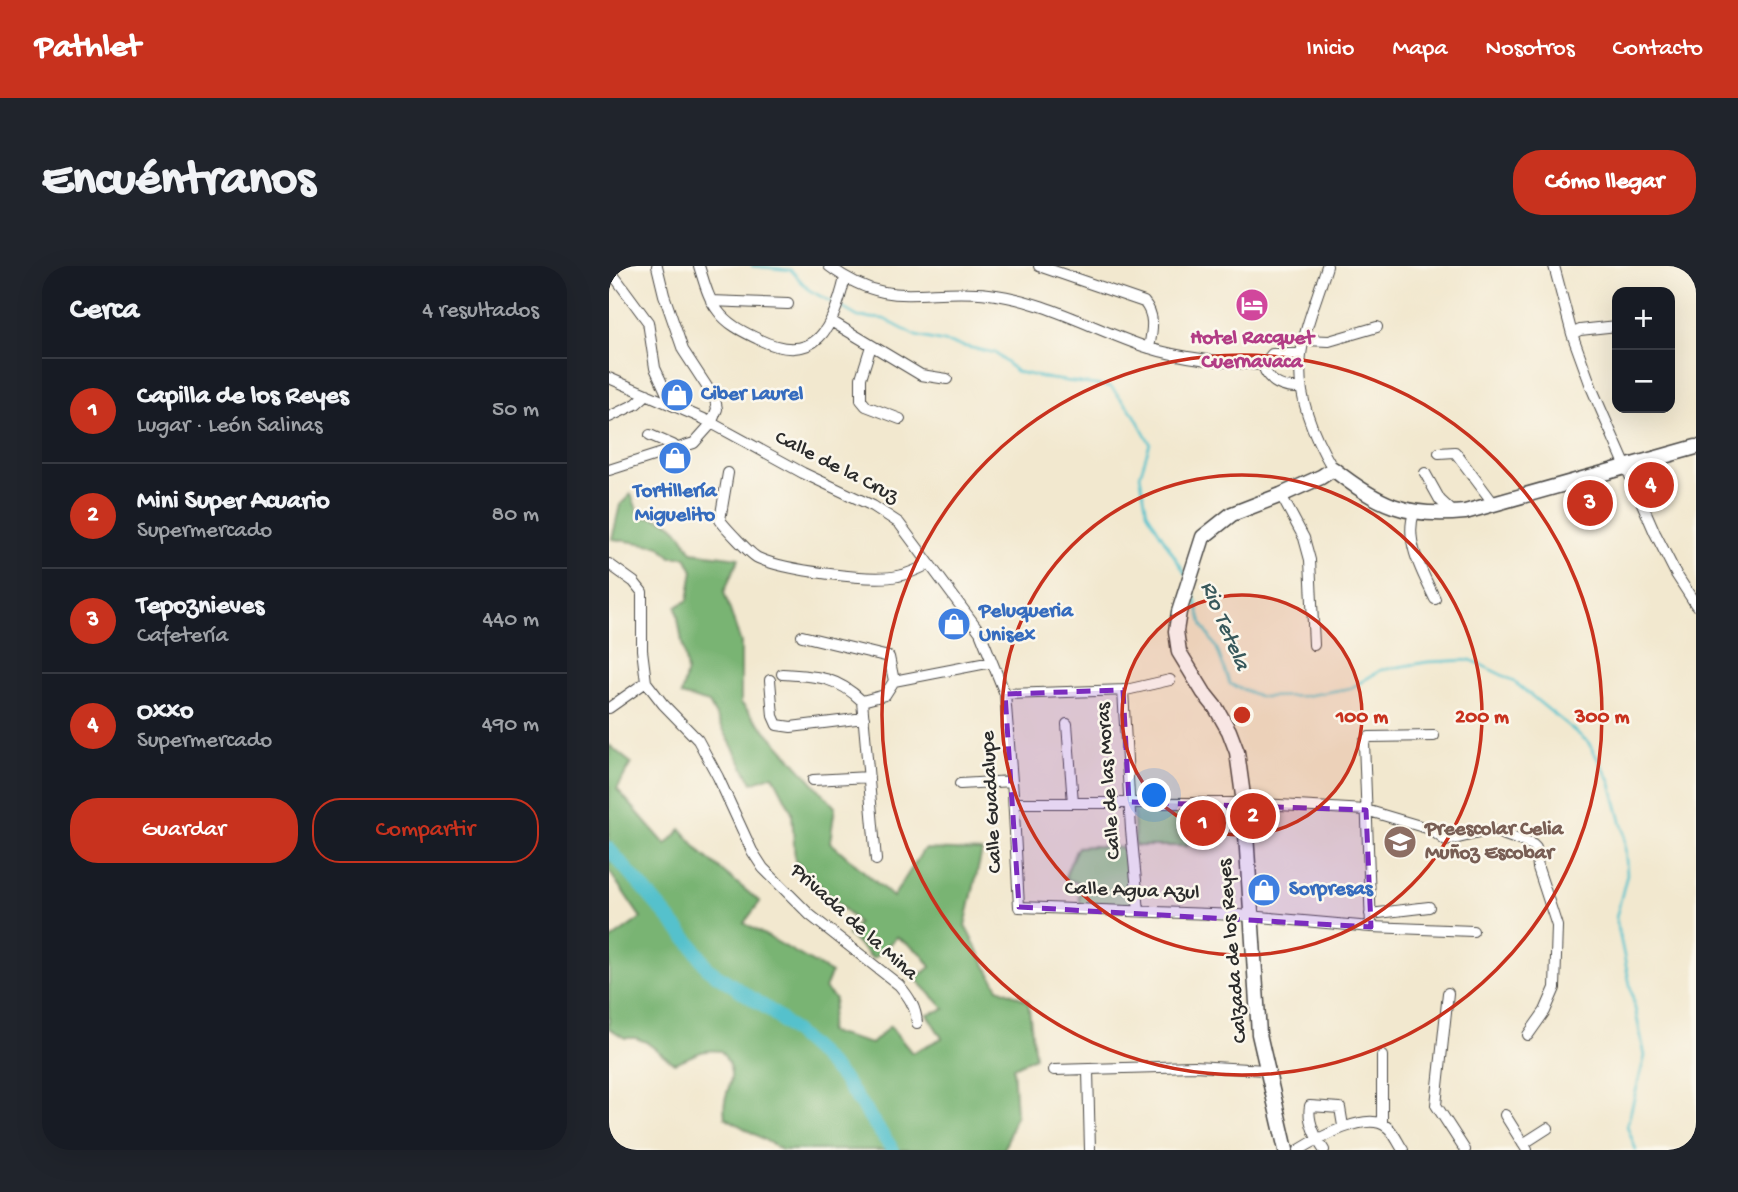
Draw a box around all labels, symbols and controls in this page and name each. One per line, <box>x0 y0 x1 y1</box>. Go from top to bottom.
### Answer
text: Pathlet <box>35 30 141 68</box>
text: Inicio <box>1306 35 1354 64</box>
text: Mapa <box>1392 35 1448 64</box>
text: Nosotros <box>1486 35 1575 64</box>
text: Contacto <box>1613 35 1703 64</box>
button: Cómo llegar <box>1513 150 1696 215</box>
text: Encuéntranos <box>42 153 315 211</box>
hotel icon: Hotel Racquet Cuernavaca <box>1233 286 1271 324</box>
map controls <box>1612 287 1675 413</box>
button: + <box>1612 287 1675 350</box>
text: Cerca <box>70 294 139 329</box>
text: 4 resultados <box>422 298 539 325</box>
place label: Hotel Racquet Cuernavaca <box>1190 327 1316 376</box>
button: − <box>1612 350 1675 413</box>
shop icon: Ciber Laurel <box>658 376 696 414</box>
text: Capilla de los Reyes <box>137 382 349 413</box>
place label: Ciber Laurel <box>700 383 804 408</box>
text: 1 <box>88 397 98 424</box>
text: 50 m <box>492 397 539 424</box>
text: Lugar · León Salinas <box>137 413 323 440</box>
street label: Calle de la Cruz <box>770 426 903 510</box>
shop icon: Tortillería Miguelito <box>656 439 694 477</box>
pin: 4 <box>1628 459 1674 511</box>
pin: 3 <box>1567 477 1613 529</box>
place label: Tortillería Miguelito <box>631 480 718 529</box>
text: Mini Super Acuario <box>137 487 330 518</box>
text: 2 <box>87 502 99 529</box>
text: 80 m <box>492 502 539 529</box>
text: Supermercado <box>137 518 272 545</box>
water label: Rio Tetela <box>1193 577 1255 676</box>
text: Tepoznieves <box>137 592 264 623</box>
place label: Peluqueria Unisex <box>978 600 1074 649</box>
shop icon: Peluqueria Unisex <box>935 605 973 643</box>
text: 3 <box>87 607 99 634</box>
text: 440 m <box>482 607 539 634</box>
text: Cafetería <box>137 623 228 650</box>
text: Oxxo <box>137 697 194 728</box>
street label: Calle de las Moras <box>1092 700 1128 860</box>
centre of rings <box>1230 703 1254 727</box>
text: 100 m <box>1335 706 1388 731</box>
text: 200 m <box>1455 706 1509 731</box>
text: 300 m <box>1574 706 1629 731</box>
text: 4 <box>88 712 98 739</box>
text: 490 m <box>482 712 539 739</box>
text: Supermercado <box>137 728 272 755</box>
street label: Calle Guadalupe <box>977 729 1009 874</box>
your location <box>1137 778 1171 812</box>
pin: 2 <box>1230 790 1276 842</box>
pin: 1 <box>1180 797 1226 849</box>
button: Guardar <box>70 798 298 863</box>
button: Compartir <box>312 798 539 863</box>
place label: Preescolar Celia Muñoz Escobar <box>1424 818 1565 867</box>
school or university icon: Preescolar Celia Muñoz Escobar <box>1381 823 1419 861</box>
street label: Calzada de los Reyes <box>1213 857 1254 1044</box>
street label: Privada de la Mina <box>783 858 923 988</box>
shop icon: Sorpresas <box>1245 871 1283 909</box>
street label: Calle Agua Azul <box>1064 877 1200 907</box>
place label: Sorpresas <box>1289 878 1374 903</box>

